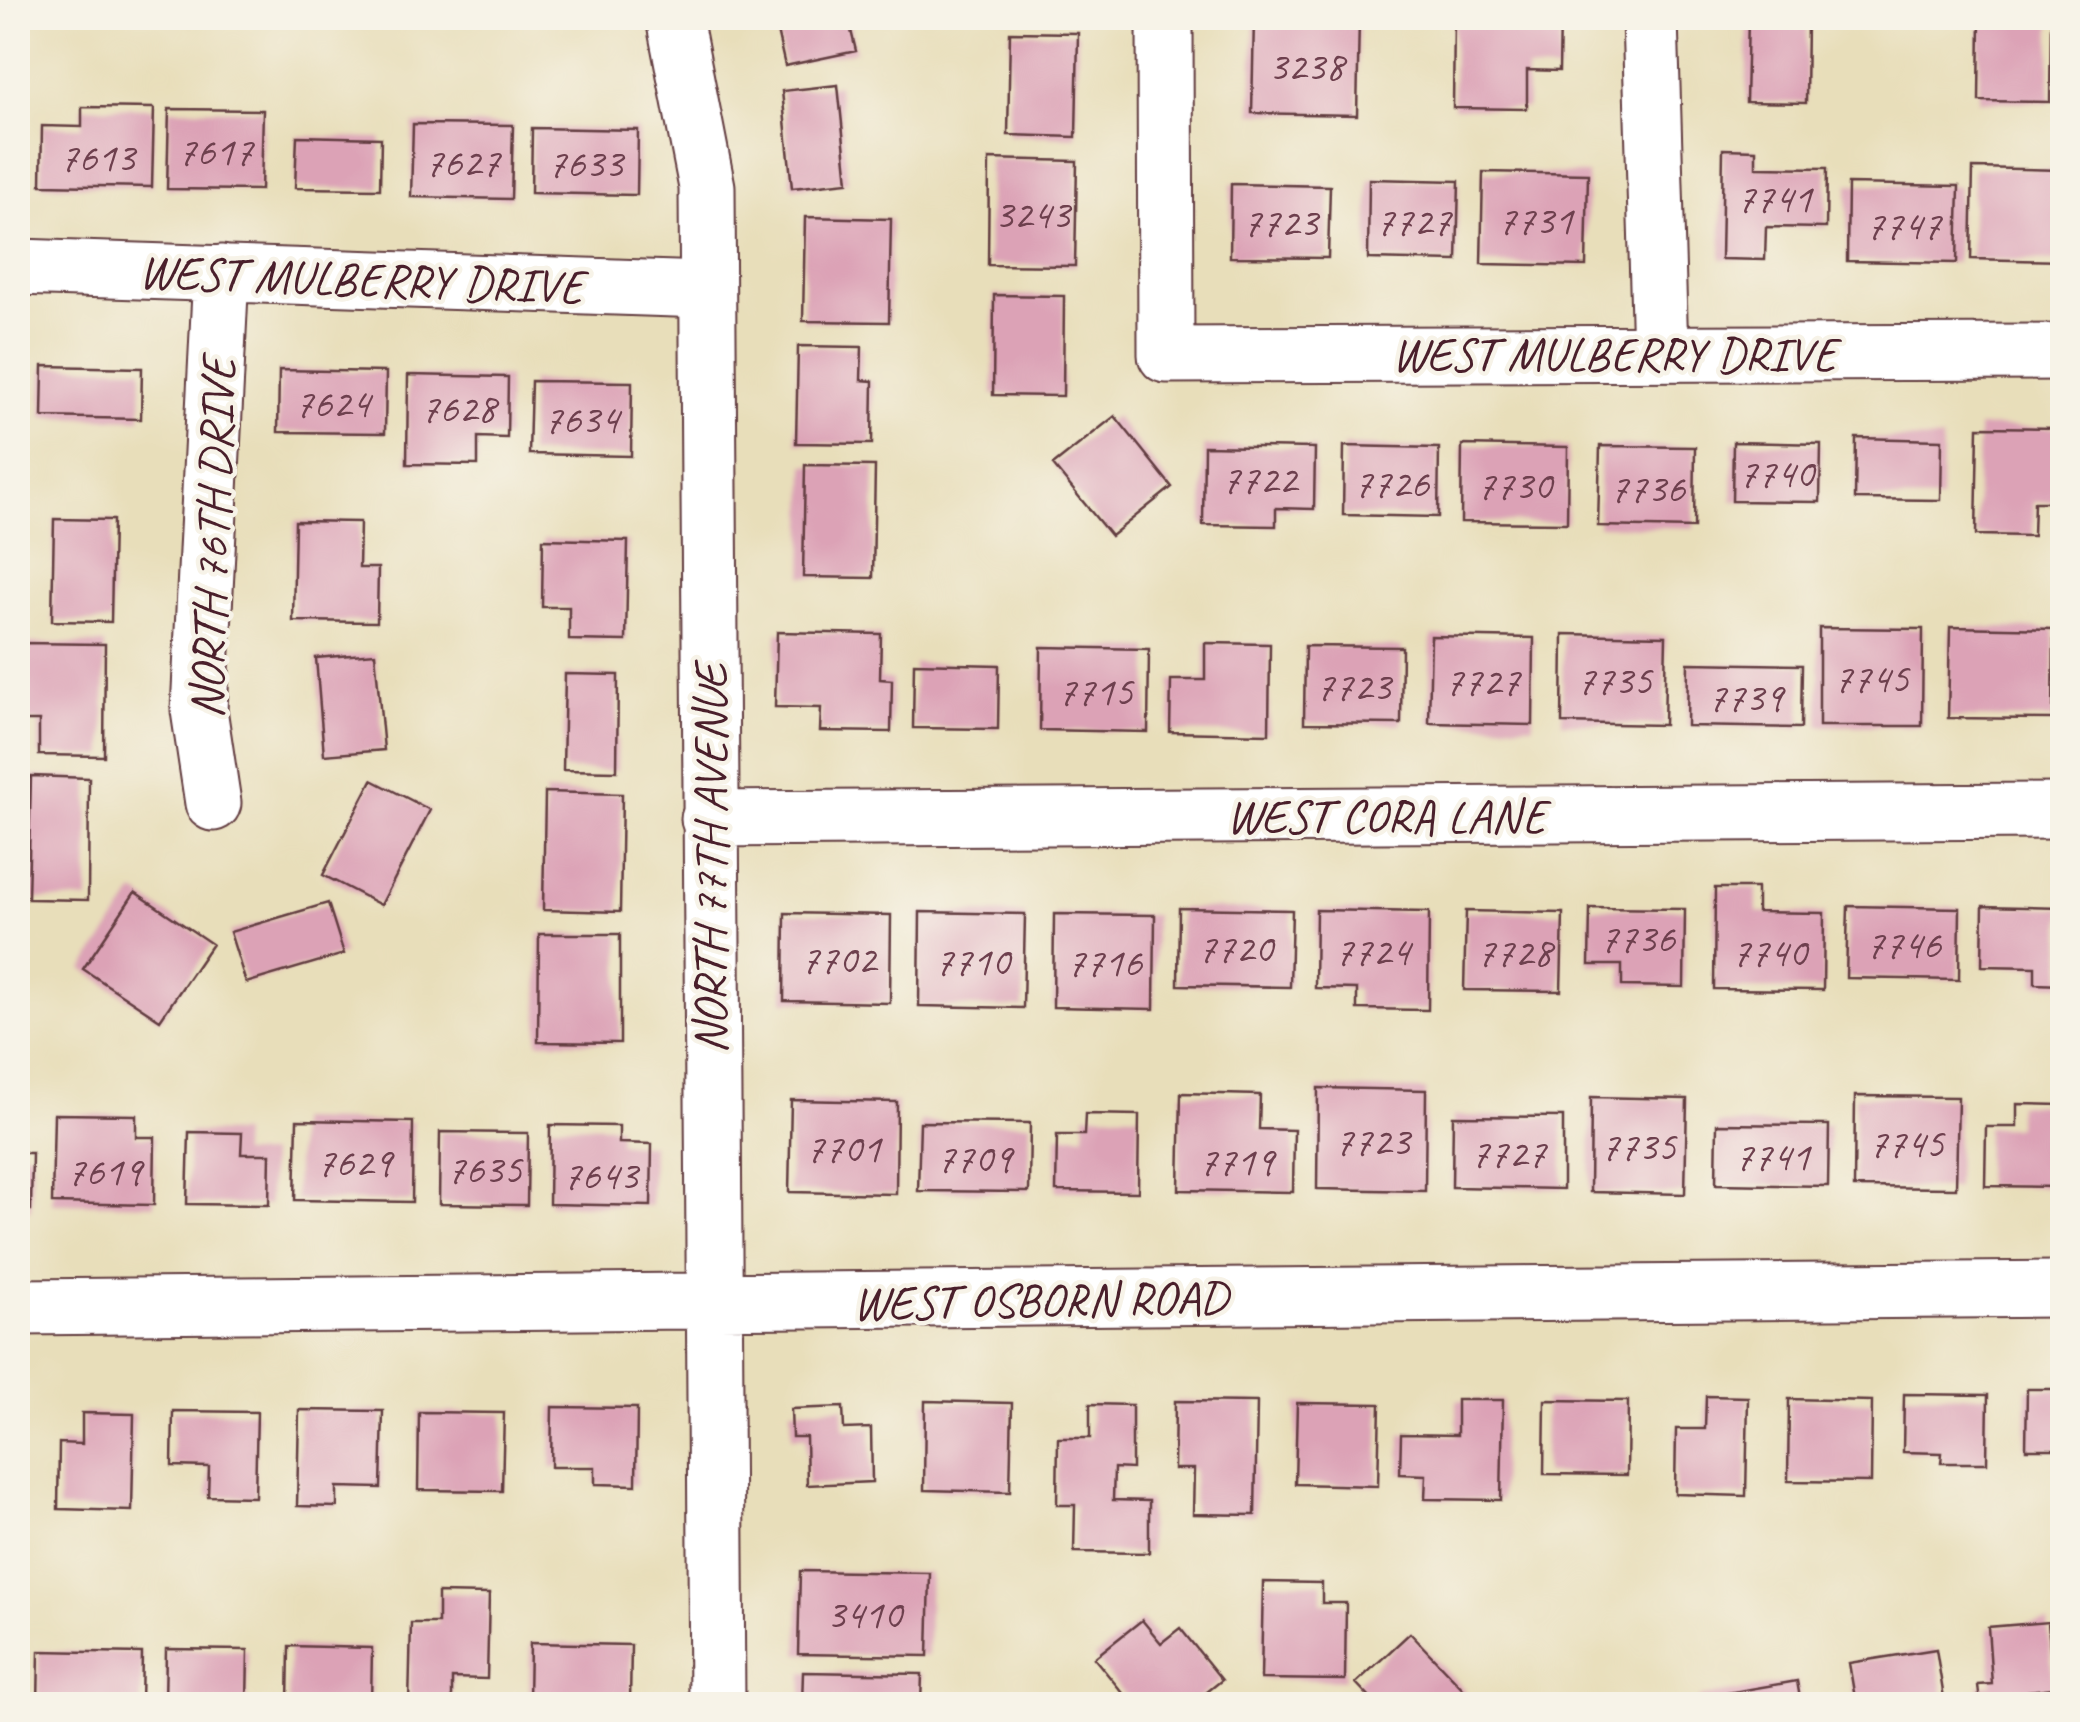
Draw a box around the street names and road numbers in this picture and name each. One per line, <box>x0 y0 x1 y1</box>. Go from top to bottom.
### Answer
street label: WEST MULBERRY DRIVE <box>138 241 590 317</box>
street label: WEST MULBERRY DRIVE <box>1392 324 1842 384</box>
street label: NORTH 76TH DRIVE <box>176 351 248 719</box>
street label: NORTH 77TH AVENUE <box>680 659 740 1054</box>
street label: WEST CORA LANE <box>1226 786 1552 846</box>
street label: WEST OSBORN ROAD <box>852 1267 1232 1333</box>

